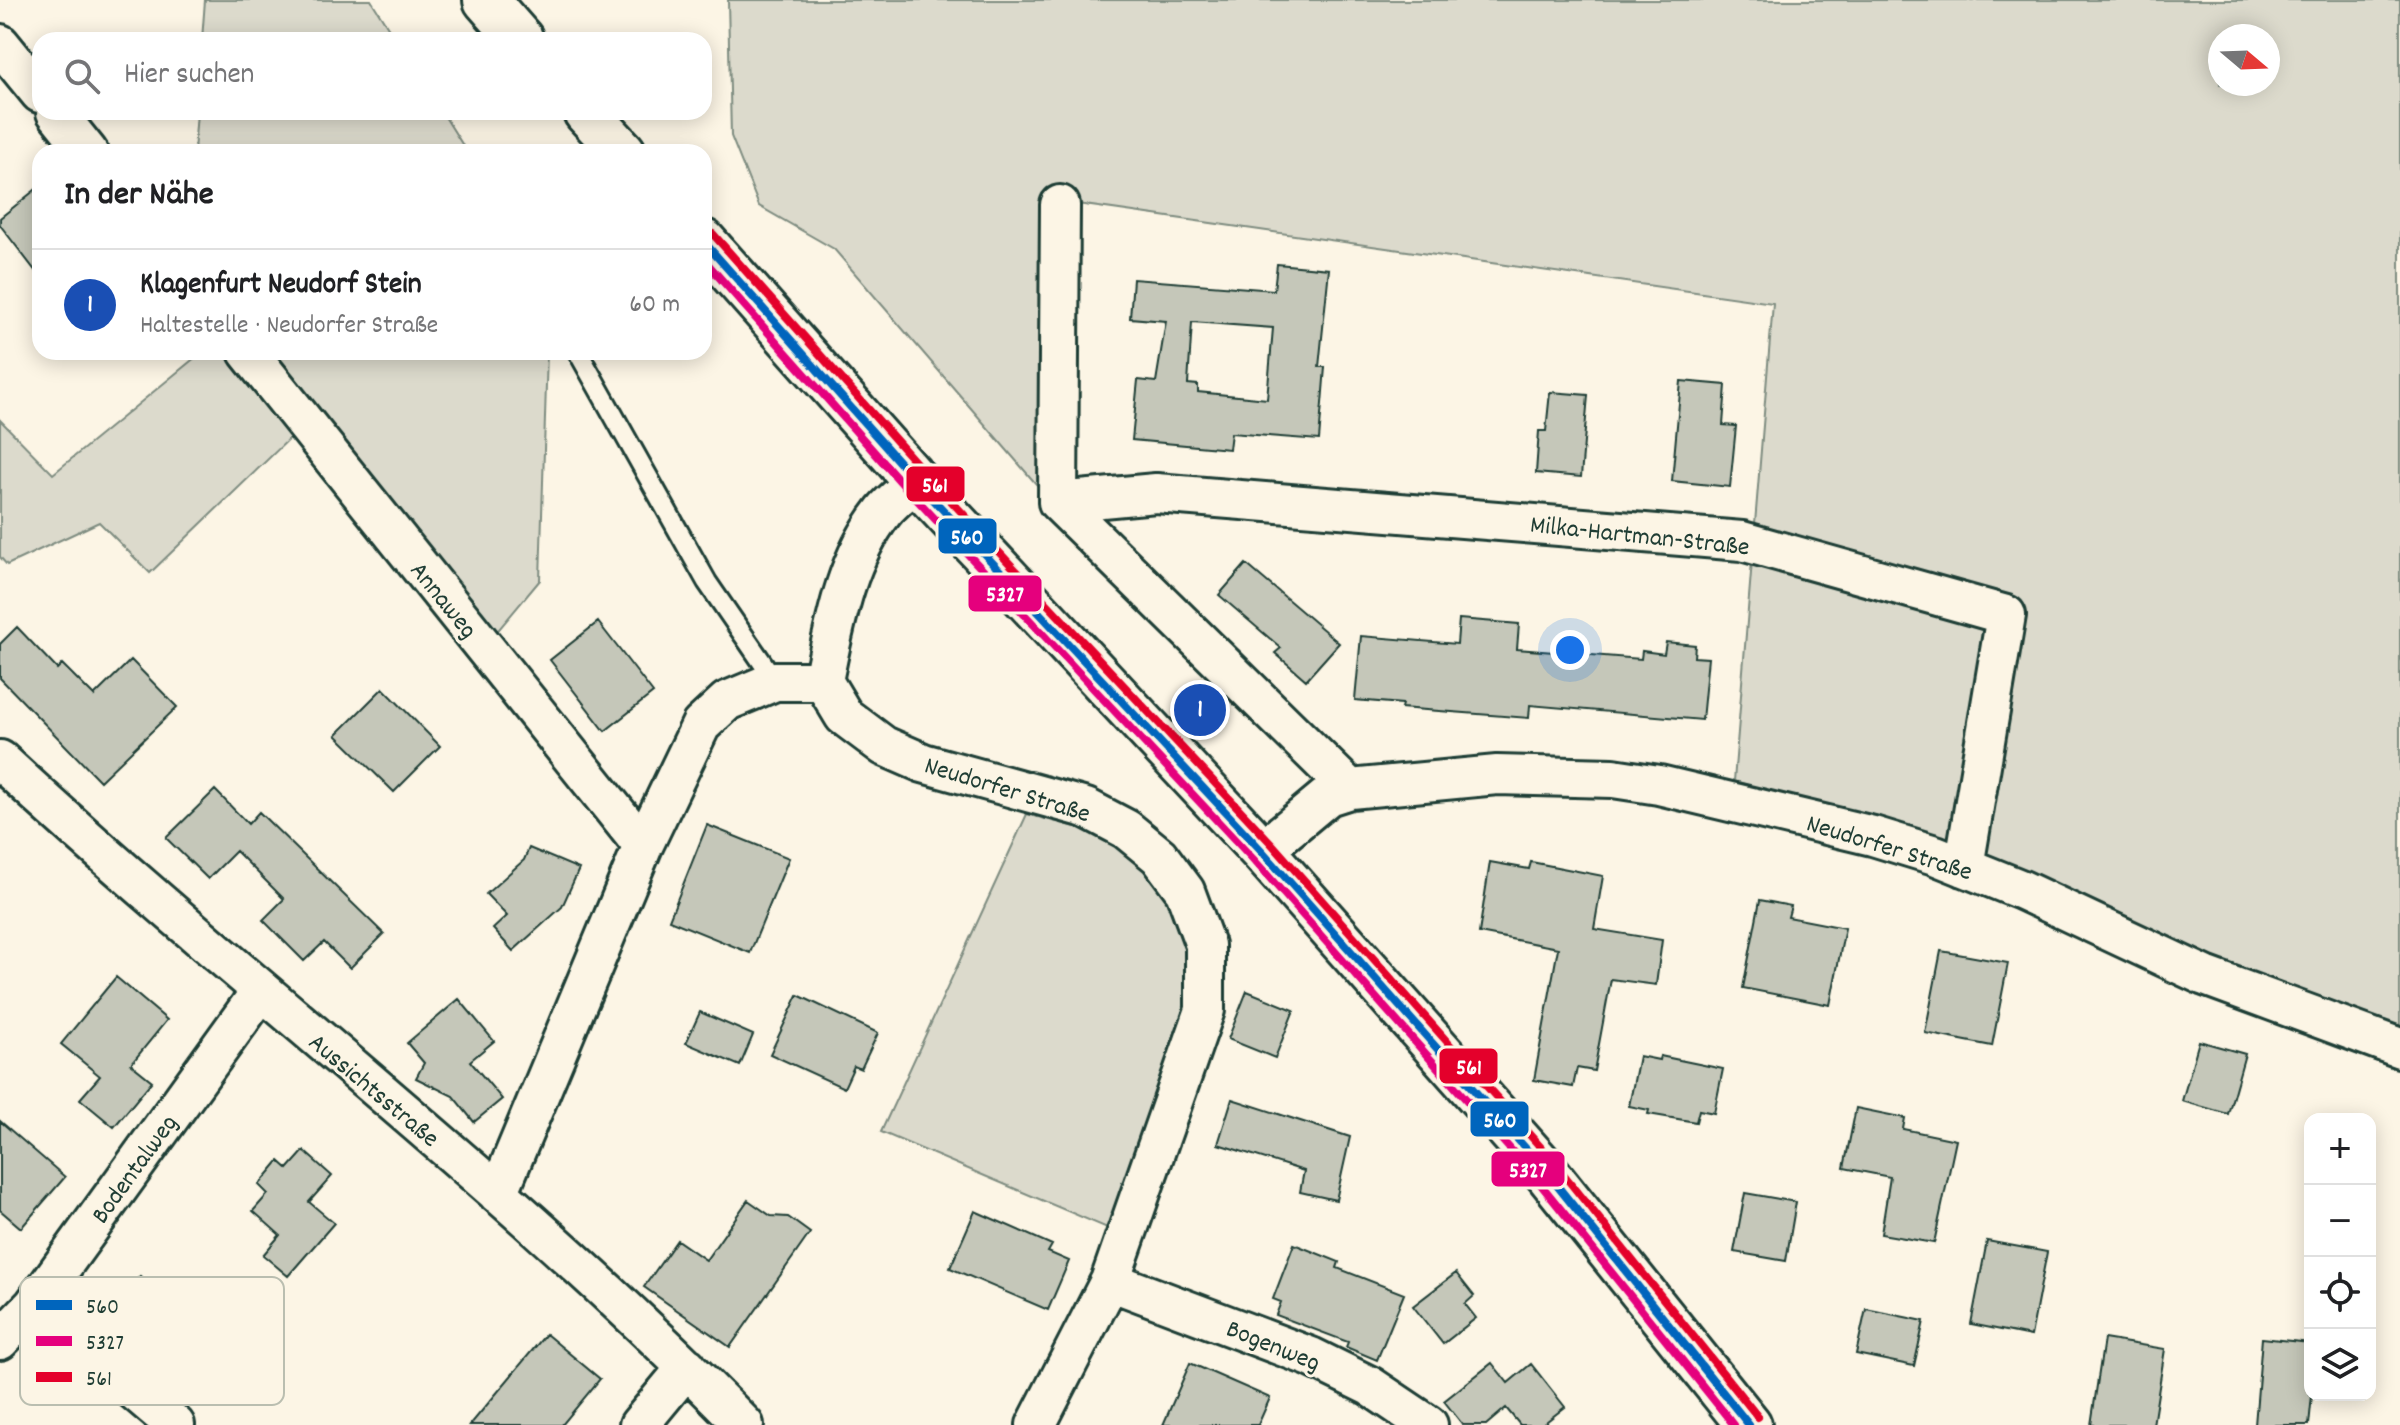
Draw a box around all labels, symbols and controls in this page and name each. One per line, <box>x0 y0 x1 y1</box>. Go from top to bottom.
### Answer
north arrow <box>2208 24 2280 96</box>
search box <box>32 32 712 120</box>
icon: search <box>60 54 104 98</box>
text: Hier suchen <box>124 55 254 98</box>
text: In der Nähe <box>64 172 214 221</box>
text: Klagenfurt Neudorf Stein <box>140 265 422 308</box>
text: 1 <box>87 287 93 324</box>
text: 60 m <box>629 287 680 324</box>
text: Haltestelle · Neudorfer Straße <box>140 308 438 345</box>
line badge: 561 <box>905 465 966 503</box>
text: 561 <box>922 472 948 503</box>
street label: Milka-Hartman-Straße <box>1528 508 1751 567</box>
line badge: 560 <box>937 517 998 555</box>
text: 560 <box>951 524 983 555</box>
street label: Annaweg <box>400 555 485 648</box>
line badge: 5327 <box>967 574 1043 613</box>
text: 5327 <box>986 581 1025 612</box>
your location <box>1550 630 1590 670</box>
pin: 1 <box>1174 680 1226 740</box>
street label: Neudorfer Straße <box>919 749 1095 834</box>
street label: Neudorfer Straße <box>1801 807 1977 892</box>
street label: Aussichtsstraße <box>299 1026 446 1158</box>
line badge: 561 <box>1438 1047 1499 1085</box>
text: 561 <box>1456 1054 1482 1085</box>
line badge: 560 <box>1469 1100 1530 1138</box>
text: 560 <box>1484 1107 1516 1138</box>
street label: Bodentalweg <box>84 1108 188 1232</box>
map controls <box>2304 1113 2376 1401</box>
button: + <box>2304 1113 2376 1185</box>
line badge: 5327 <box>1490 1150 1566 1188</box>
text: 5327 <box>1509 1157 1548 1188</box>
button: − <box>2304 1185 2376 1257</box>
button: locate <box>2304 1257 2376 1329</box>
legend <box>20 1277 284 1405</box>
text: 560 <box>86 1293 119 1324</box>
street label: Bogenweg <box>1220 1312 1325 1383</box>
text: 5327 <box>86 1329 124 1360</box>
button: layers <box>2304 1329 2376 1401</box>
text: 561 <box>86 1365 112 1396</box>

